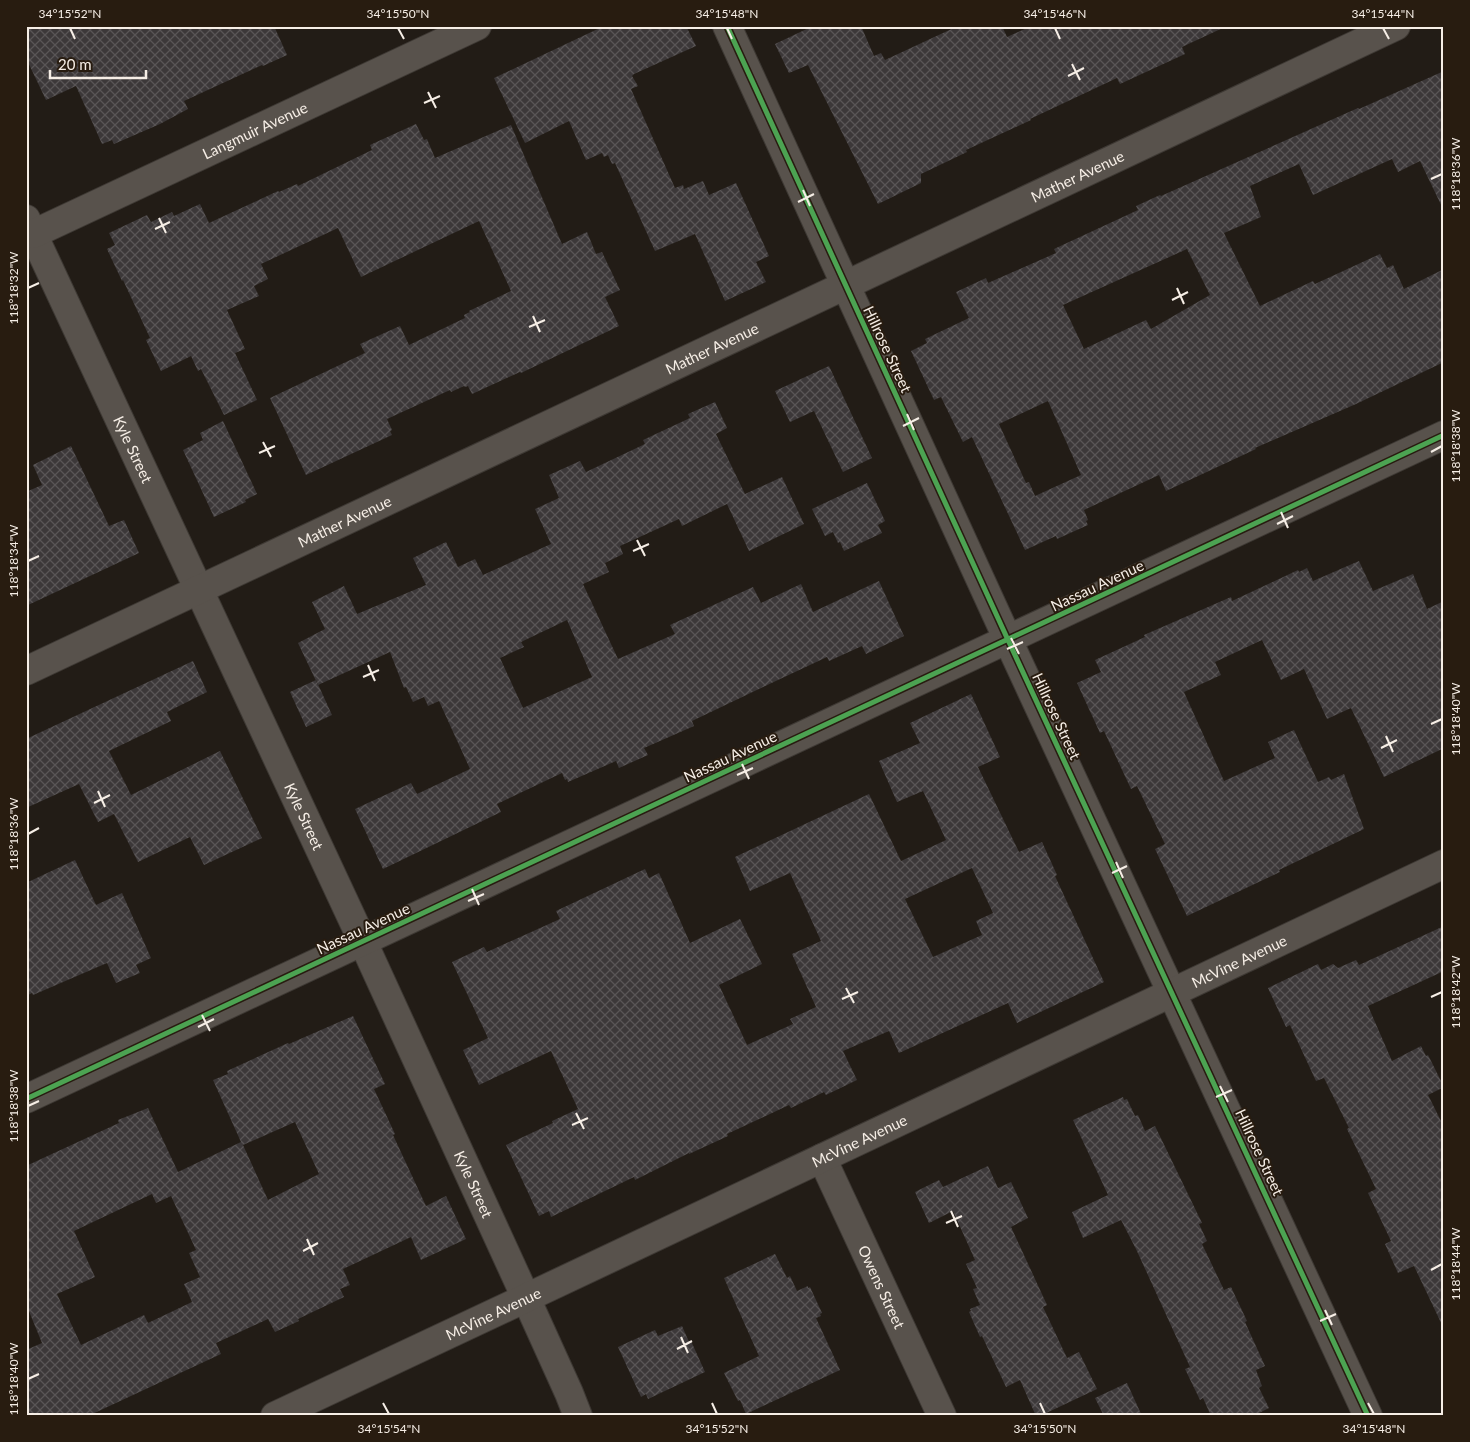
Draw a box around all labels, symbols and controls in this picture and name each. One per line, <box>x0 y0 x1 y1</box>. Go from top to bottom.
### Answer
text: 34°15'52"N <box>39 6 101 21</box>
text: 34°15'50"N <box>367 6 429 21</box>
text: 34°15'48"N <box>696 6 758 21</box>
text: 34°15'46"N <box>1024 6 1086 21</box>
text: 34°15'44"N <box>1352 6 1414 21</box>
scale bar <box>50 48 146 80</box>
text: 20 m <box>58 55 92 73</box>
street label: Langmuir Avenue <box>199 98 310 162</box>
text: 118°18'36"W <box>1448 137 1463 211</box>
street label: Mather Avenue <box>1028 146 1127 206</box>
text: 118°18'32"W <box>6 251 21 325</box>
street label: Hillrose Street <box>860 303 916 396</box>
street label: Mather Avenue <box>662 318 761 378</box>
text: 118°18'38"W <box>1448 409 1463 483</box>
street label: Kyle Street <box>110 413 157 486</box>
street label: Mather Avenue <box>295 491 394 551</box>
text: 118°18'34"W <box>6 524 21 598</box>
street label: Nassau Avenue <box>1048 556 1146 614</box>
street label: Hillrose Street <box>1029 670 1085 763</box>
text: 118°18'40"W <box>1448 682 1463 756</box>
street label: Nassau Avenue <box>681 727 779 785</box>
street label: Kyle Street <box>281 780 328 853</box>
text: 118°18'36"W <box>6 797 21 871</box>
street label: Nassau Avenue <box>314 899 412 957</box>
street label: McVine Avenue <box>1189 931 1290 991</box>
text: 118°18'42"W <box>1448 955 1463 1029</box>
text: 118°18'38"W <box>6 1069 21 1143</box>
street label: Hillrose Street <box>1232 1106 1288 1199</box>
street label: McVine Avenue <box>809 1110 910 1171</box>
street label: Kyle Street <box>451 1148 497 1221</box>
text: 118°18'44"W <box>1448 1227 1463 1301</box>
street label: Owens Street <box>855 1242 909 1332</box>
street label: McVine Avenue <box>443 1283 544 1344</box>
text: 118°18'40"W <box>6 1342 21 1416</box>
text: 34°15'54"N <box>358 1421 420 1436</box>
text: 34°15'52"N <box>686 1421 748 1436</box>
text: 34°15'50"N <box>1014 1421 1076 1436</box>
text: 34°15'48"N <box>1343 1421 1405 1436</box>

